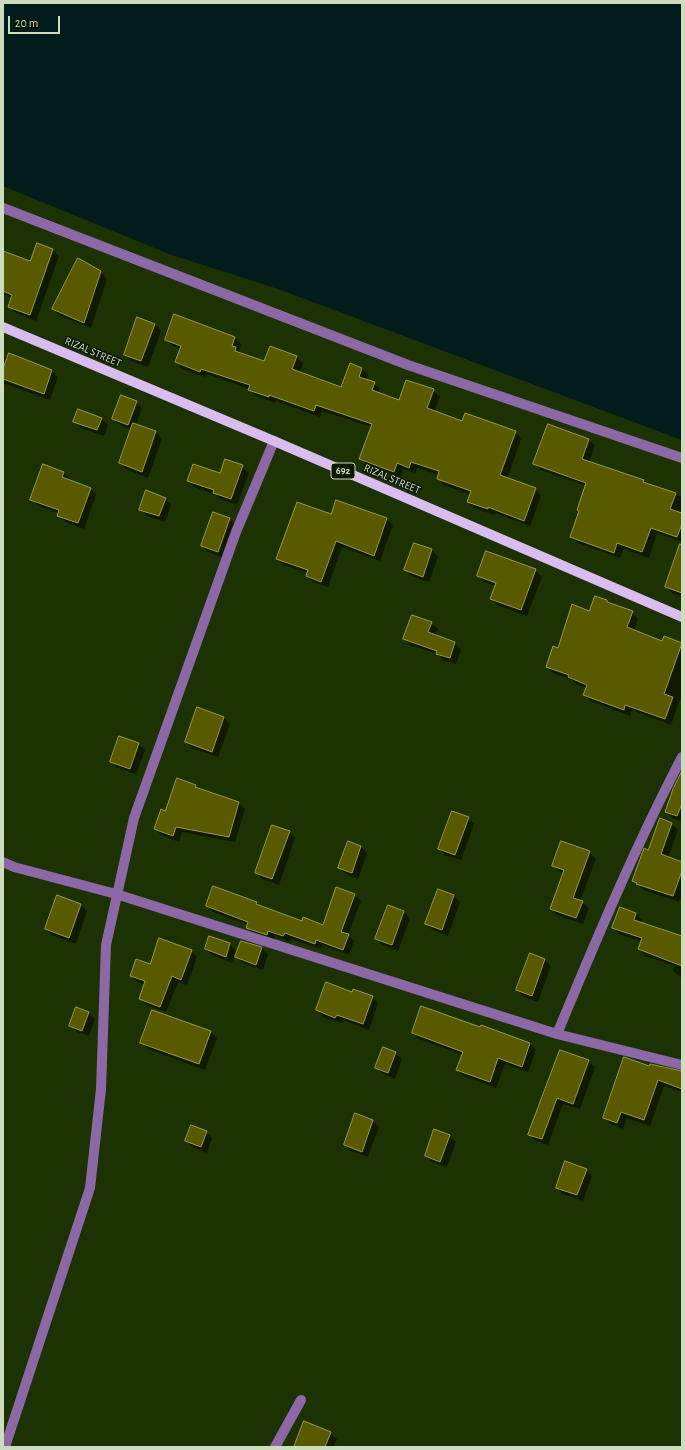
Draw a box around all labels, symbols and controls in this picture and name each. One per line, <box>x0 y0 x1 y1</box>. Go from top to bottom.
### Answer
scale bar <box>10 8 62 34</box>
text: 20 m <box>15 17 38 29</box>
street label: RIZAL STREET <box>63 334 123 370</box>
street label: RIZAL STREET <box>362 461 422 497</box>
road number: 692 <box>331 463 355 479</box>

